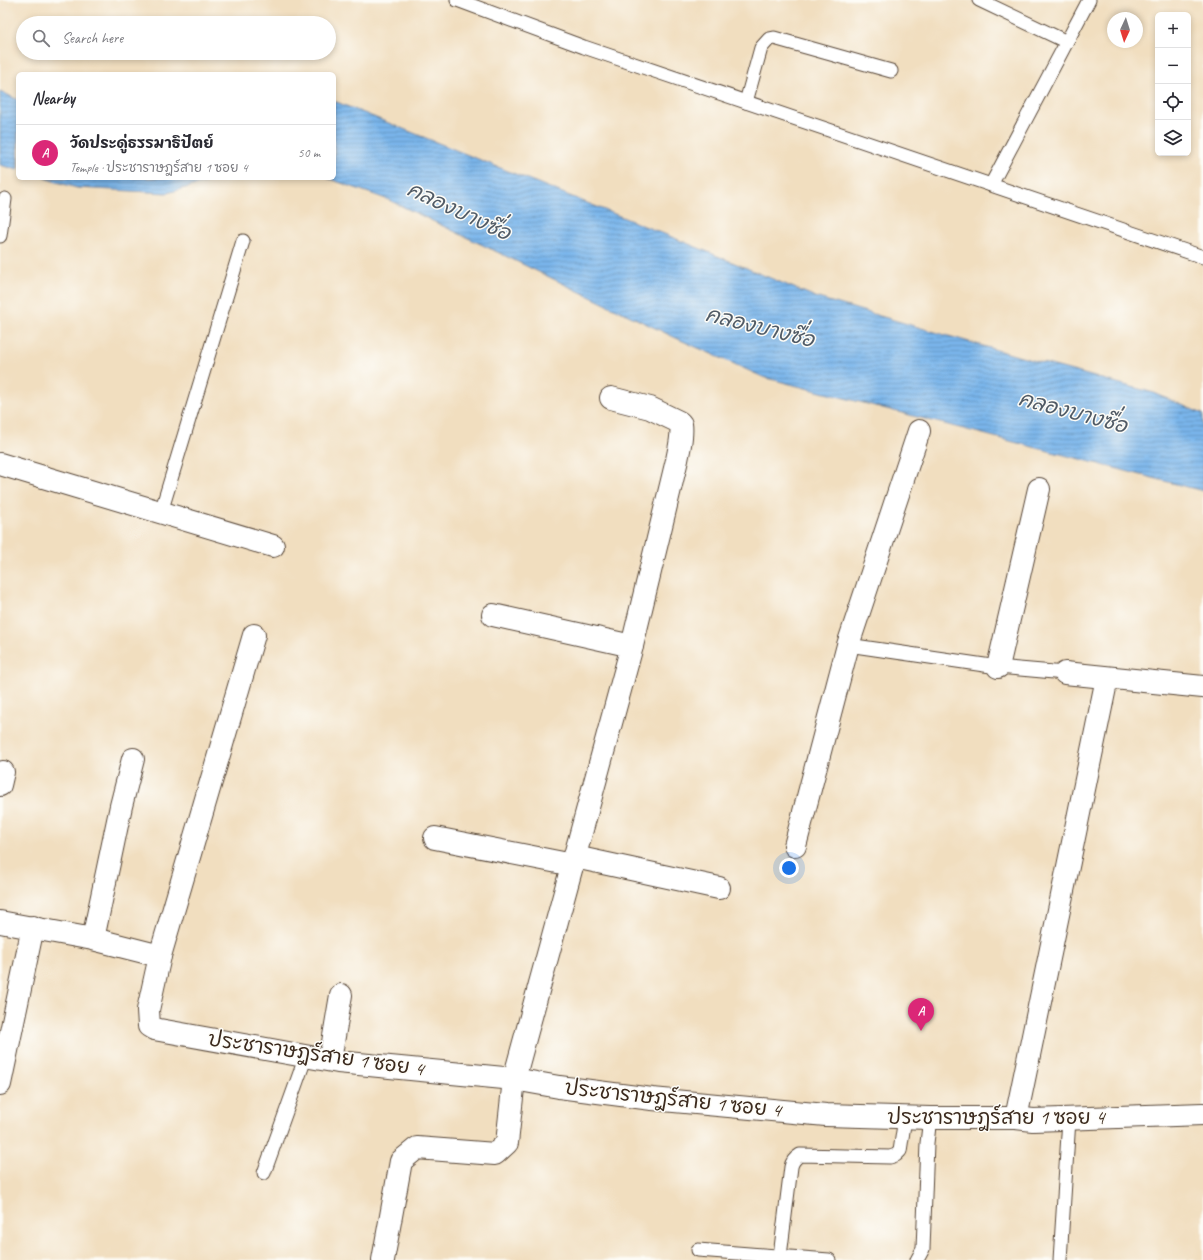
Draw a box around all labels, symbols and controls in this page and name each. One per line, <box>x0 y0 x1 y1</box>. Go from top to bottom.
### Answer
north arrow <box>1107 12 1143 48</box>
map controls <box>1155 12 1191 156</box>
button: + <box>1155 12 1191 48</box>
search box <box>16 16 336 60</box>
icon: search <box>30 27 52 49</box>
text: Search here <box>62 29 123 48</box>
button: − <box>1155 48 1191 84</box>
button: locate <box>1155 84 1191 120</box>
text: Nearby <box>32 88 75 109</box>
button: layers <box>1155 120 1191 156</box>
text: วัดประดู่ธรรมาธิปัตย์ <box>70 134 213 153</box>
text: A <box>42 145 48 161</box>
text: 50 m <box>298 145 320 161</box>
text: Temple · ประชาราษฎร์สาย 1 ซอย 4 <box>70 160 248 176</box>
water label: คลองบางซื่อ <box>403 170 519 247</box>
water label: คลองบางซื่อ <box>703 295 820 353</box>
water label: คลองบางซื่อ <box>1016 379 1133 439</box>
your location <box>779 858 799 878</box>
pin: A <box>908 998 934 1031</box>
street label: ประชาราษฎร์สาย 1 ซอย 4 <box>207 1026 427 1083</box>
street label: ประชาราษฎร์สาย 1 ซอย 4 <box>564 1074 784 1124</box>
street label: ประชาราษฎร์สาย 1 ซอย 4 <box>887 1104 1107 1131</box>

